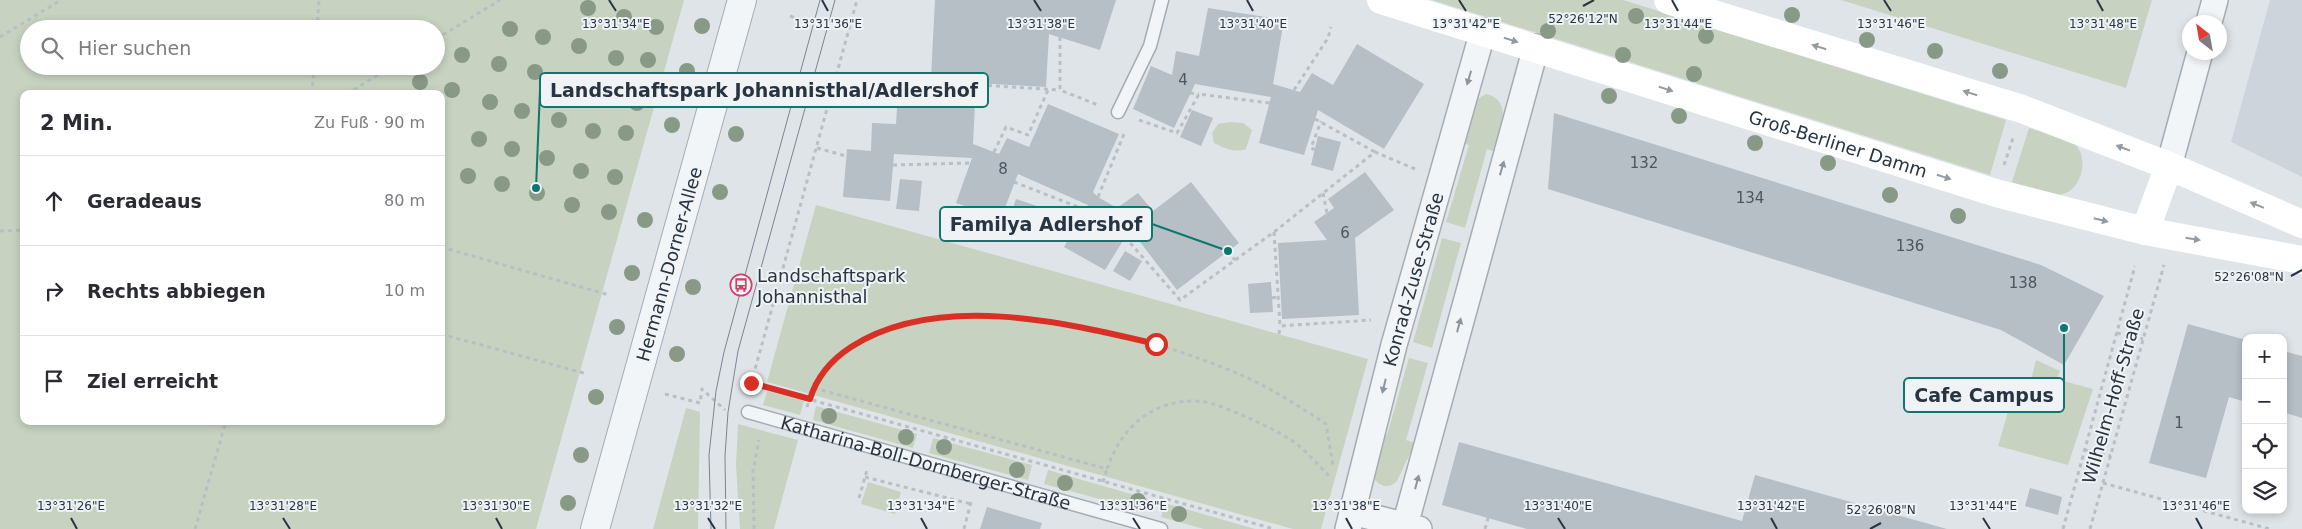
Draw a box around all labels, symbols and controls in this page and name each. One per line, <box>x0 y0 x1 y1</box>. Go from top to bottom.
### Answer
text: 52°26'12"N <box>1548 12 1618 26</box>
north arrow <box>2182 15 2227 60</box>
text: 13°31'34"E <box>582 17 650 31</box>
text: 13°31'36"E <box>794 17 862 31</box>
text: 13°31'38"E <box>1007 17 1075 31</box>
text: 13°31'40"E <box>1219 17 1287 31</box>
text: 13°31'42"E <box>1432 17 1500 31</box>
text: 13°31'44"E <box>1644 17 1712 31</box>
text: 13°31'46"E <box>1857 17 1925 31</box>
text: 13°31'48"E <box>2069 17 2137 31</box>
search box <box>20 20 445 75</box>
icon: search <box>38 34 66 62</box>
one-way arrow <box>1504 36 1519 44</box>
text: Hier suchen <box>78 37 191 59</box>
one-way arrow <box>1812 42 1827 50</box>
one-way arrow <box>1465 70 1473 85</box>
house number: 4 <box>1178 71 1188 89</box>
callout: Landschaftspark Johannisthal/Adlershof <box>540 73 988 107</box>
text: Landschaftspark Johannisthal/Adlershof <box>550 79 979 101</box>
one-way arrow <box>1658 85 1673 93</box>
one-way arrow <box>1963 88 1978 96</box>
street label: Groß-Berliner Damm <box>1746 106 1930 181</box>
text: 2 Min. <box>40 111 113 135</box>
text: Zu Fuß · 90 m <box>314 113 425 132</box>
one-way arrow <box>2115 144 2130 152</box>
house number: 132 <box>1630 154 1658 172</box>
house number: 8 <box>998 160 1008 178</box>
one-way arrow <box>1498 161 1506 176</box>
street label: Hermann-Dorner-Allee <box>632 164 706 364</box>
one-way arrow <box>1937 174 1952 181</box>
icon: ahead <box>40 187 68 215</box>
house number: 134 <box>1736 189 1764 207</box>
text: Geradeaus <box>87 190 202 212</box>
street label: Konrad-Zuse-Straße <box>1379 190 1447 368</box>
text: 80 m <box>384 191 425 210</box>
one-way arrow <box>2249 201 2264 209</box>
callout: Familya Adlershof <box>940 207 1152 241</box>
text: Familya Adlershof <box>950 213 1143 235</box>
one-way arrow <box>2094 216 2109 224</box>
house number: 6 <box>1340 224 1350 242</box>
one-way arrow <box>2186 236 2202 244</box>
house number: 136 <box>1896 237 1924 255</box>
place label: Landschaftspark Johannisthal <box>756 265 906 307</box>
text: 52°26'08"N <box>2214 270 2284 284</box>
bus stop icon: Landschaftspark Johannisthal <box>729 273 753 297</box>
house number: 138 <box>2009 274 2037 292</box>
icon: right <box>40 277 68 305</box>
text: Rechts abbiegen <box>87 280 266 302</box>
text: 10 m <box>384 281 425 300</box>
street label: Wilhelm-Hoff-Straße <box>2078 306 2148 486</box>
one-way arrow <box>1455 318 1463 333</box>
route start <box>1145 333 1168 356</box>
map controls <box>2242 334 2287 514</box>
button: + <box>2242 334 2287 379</box>
icon: arrive <box>40 367 68 395</box>
text: Ziel erreicht <box>87 370 218 392</box>
route end <box>740 372 763 395</box>
callout: Cafe Campus <box>1904 378 2064 412</box>
one-way arrow <box>1380 379 1388 394</box>
button: − <box>2242 379 2287 424</box>
text: Cafe Campus <box>1914 384 2054 406</box>
street label: Katharina-Boll-Dornberger-Straße <box>779 411 1073 513</box>
house number: 1 <box>2174 414 2184 432</box>
button: locate <box>2242 424 2287 469</box>
button: layers <box>2242 469 2287 514</box>
one-way arrow <box>1413 474 1421 489</box>
text: 13°31'26"E <box>37 499 105 513</box>
text: 13°31'28"E <box>249 499 317 513</box>
text: 13°31'30"E <box>462 499 530 513</box>
text: 13°31'32"E <box>674 499 742 513</box>
text: 13°31'34"E <box>887 499 955 513</box>
text: 13°31'36"E <box>1099 499 1167 513</box>
text: 13°31'38"E <box>1312 499 1380 513</box>
text: 13°31'40"E <box>1524 499 1592 513</box>
text: 13°31'42"E <box>1737 499 1805 513</box>
text: 13°31'44"E <box>1949 499 2017 513</box>
text: 13°31'46"E <box>2162 499 2230 513</box>
text: 52°26'08"N <box>1846 503 1916 517</box>

